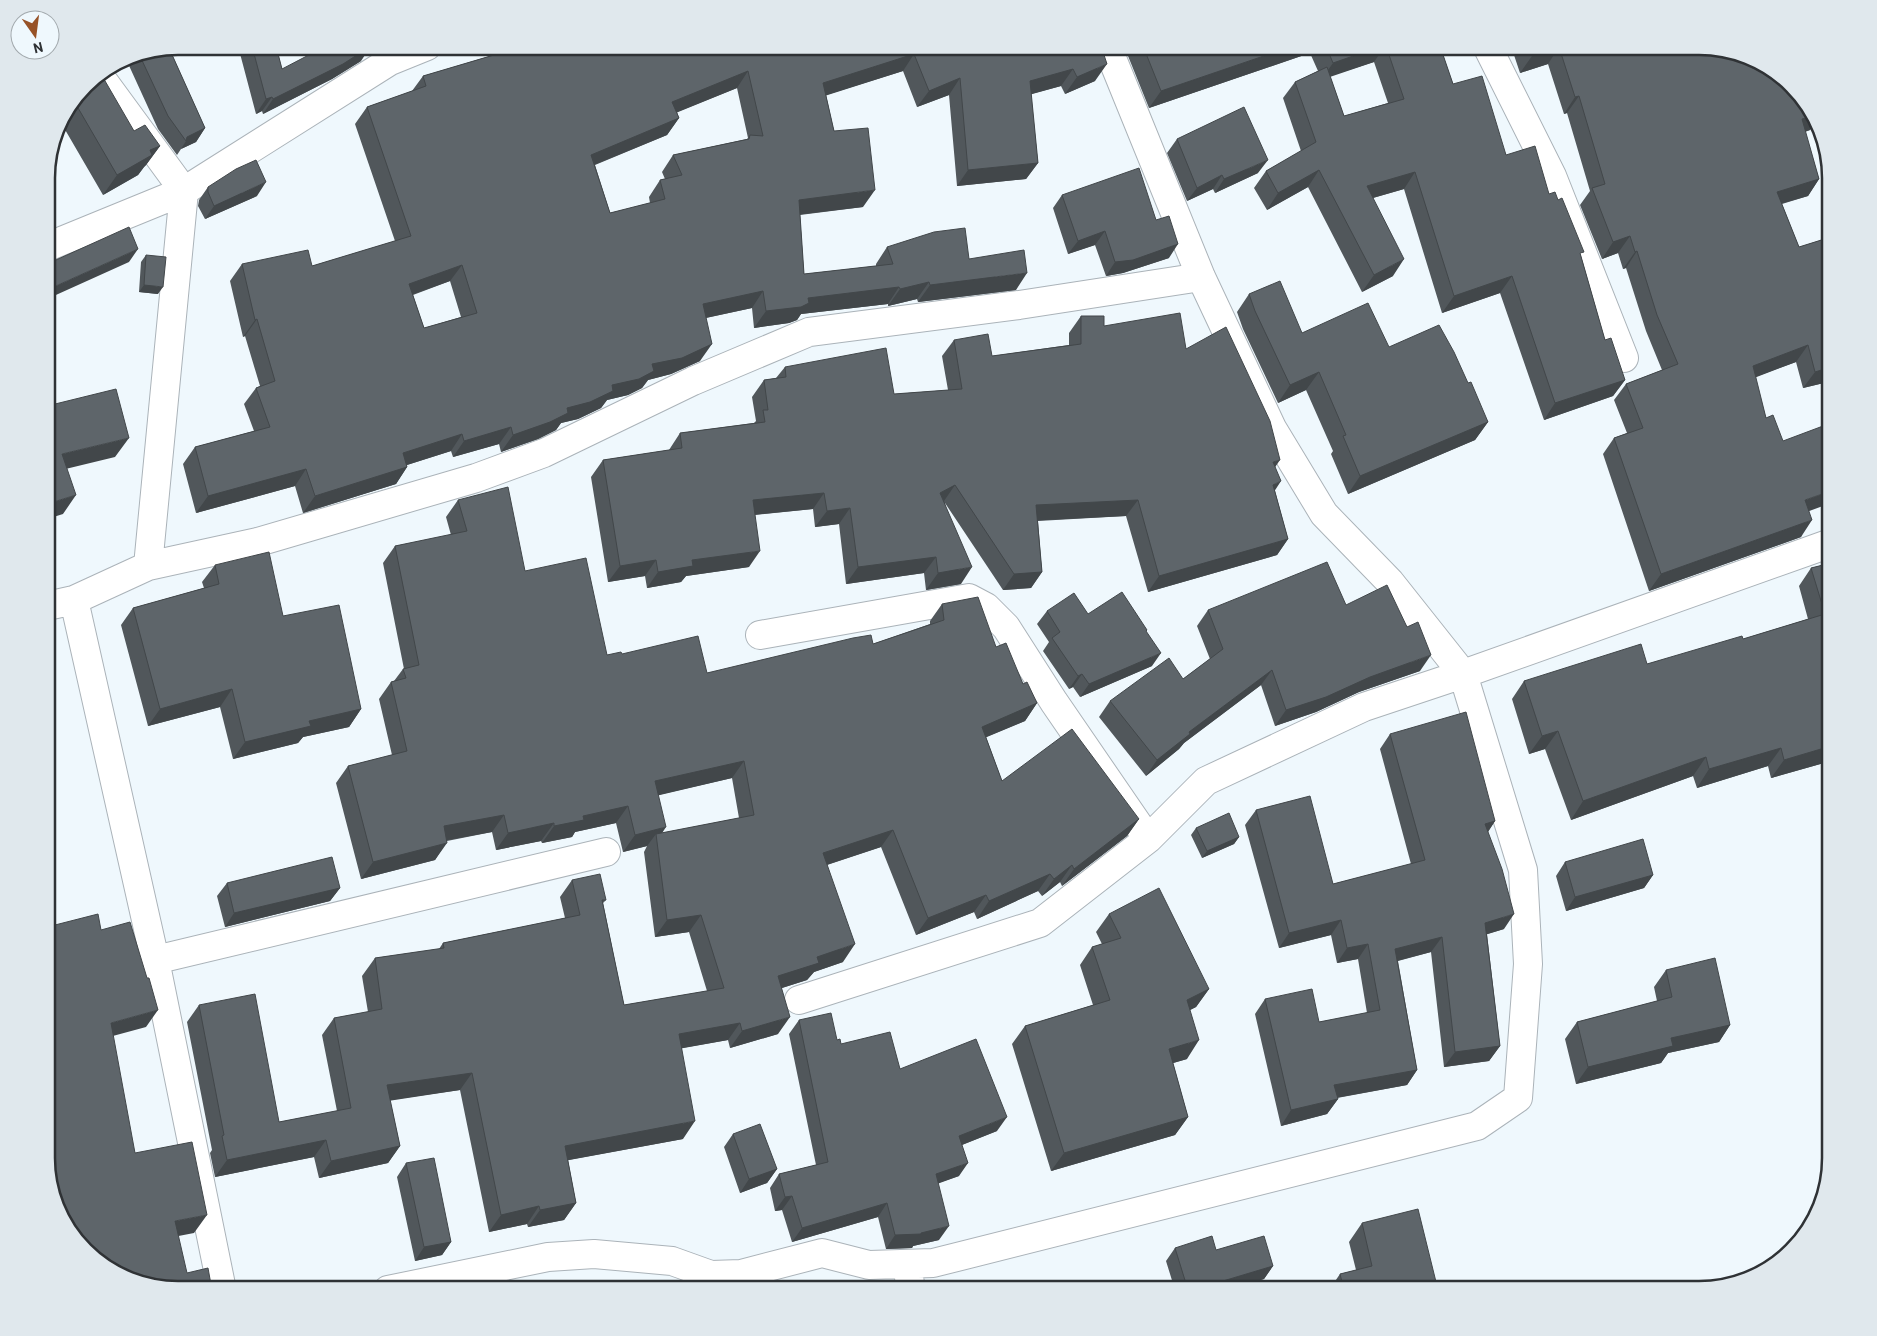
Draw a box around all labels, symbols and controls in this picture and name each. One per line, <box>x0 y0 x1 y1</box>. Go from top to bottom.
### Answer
north arrow <box>10 10 60 60</box>
text: N <box>32 39 45 57</box>

